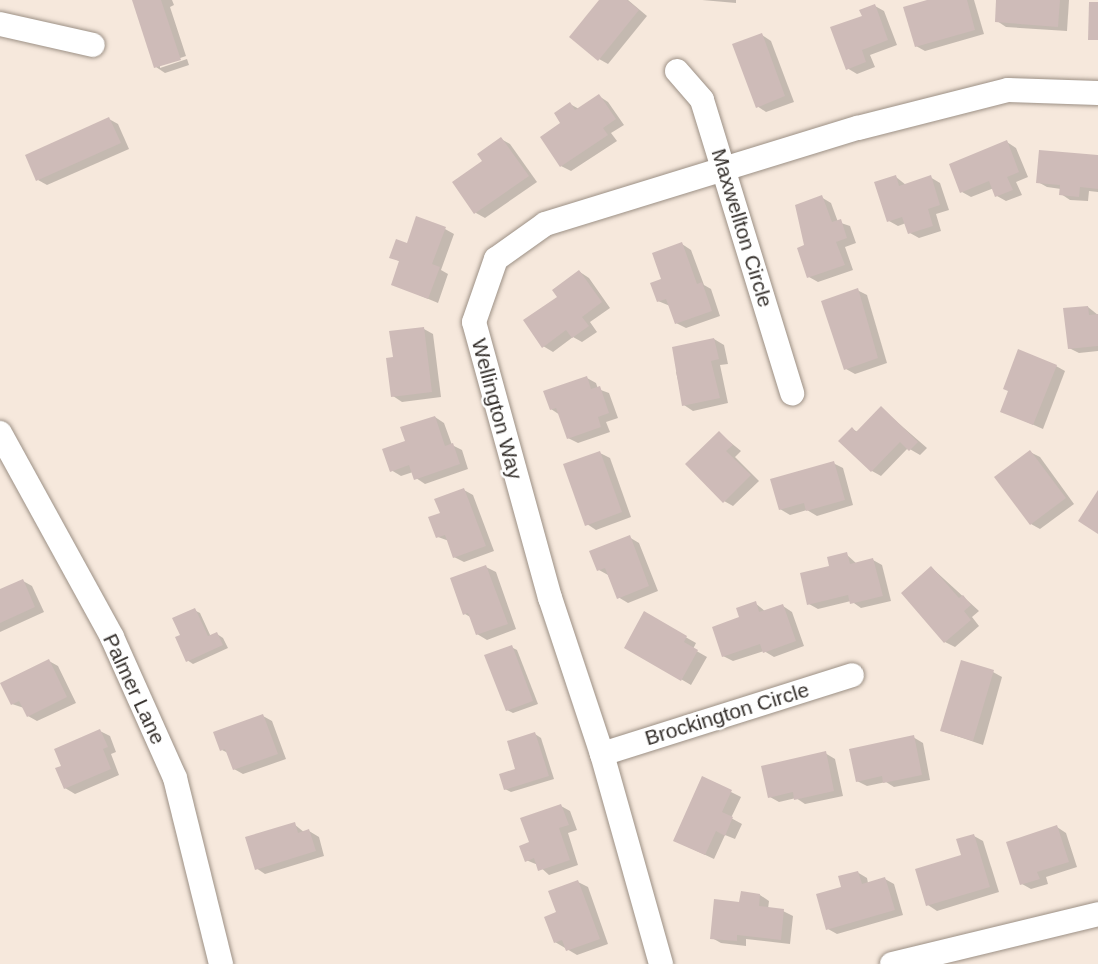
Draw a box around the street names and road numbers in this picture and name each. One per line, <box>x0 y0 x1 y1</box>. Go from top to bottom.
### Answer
street label: Maxwellton Circle <box>706 146 778 310</box>
street label: Wellington Way <box>466 336 528 482</box>
street label: Palmer Lane <box>97 630 171 748</box>
street label: Brockington Circle <box>642 677 812 751</box>

